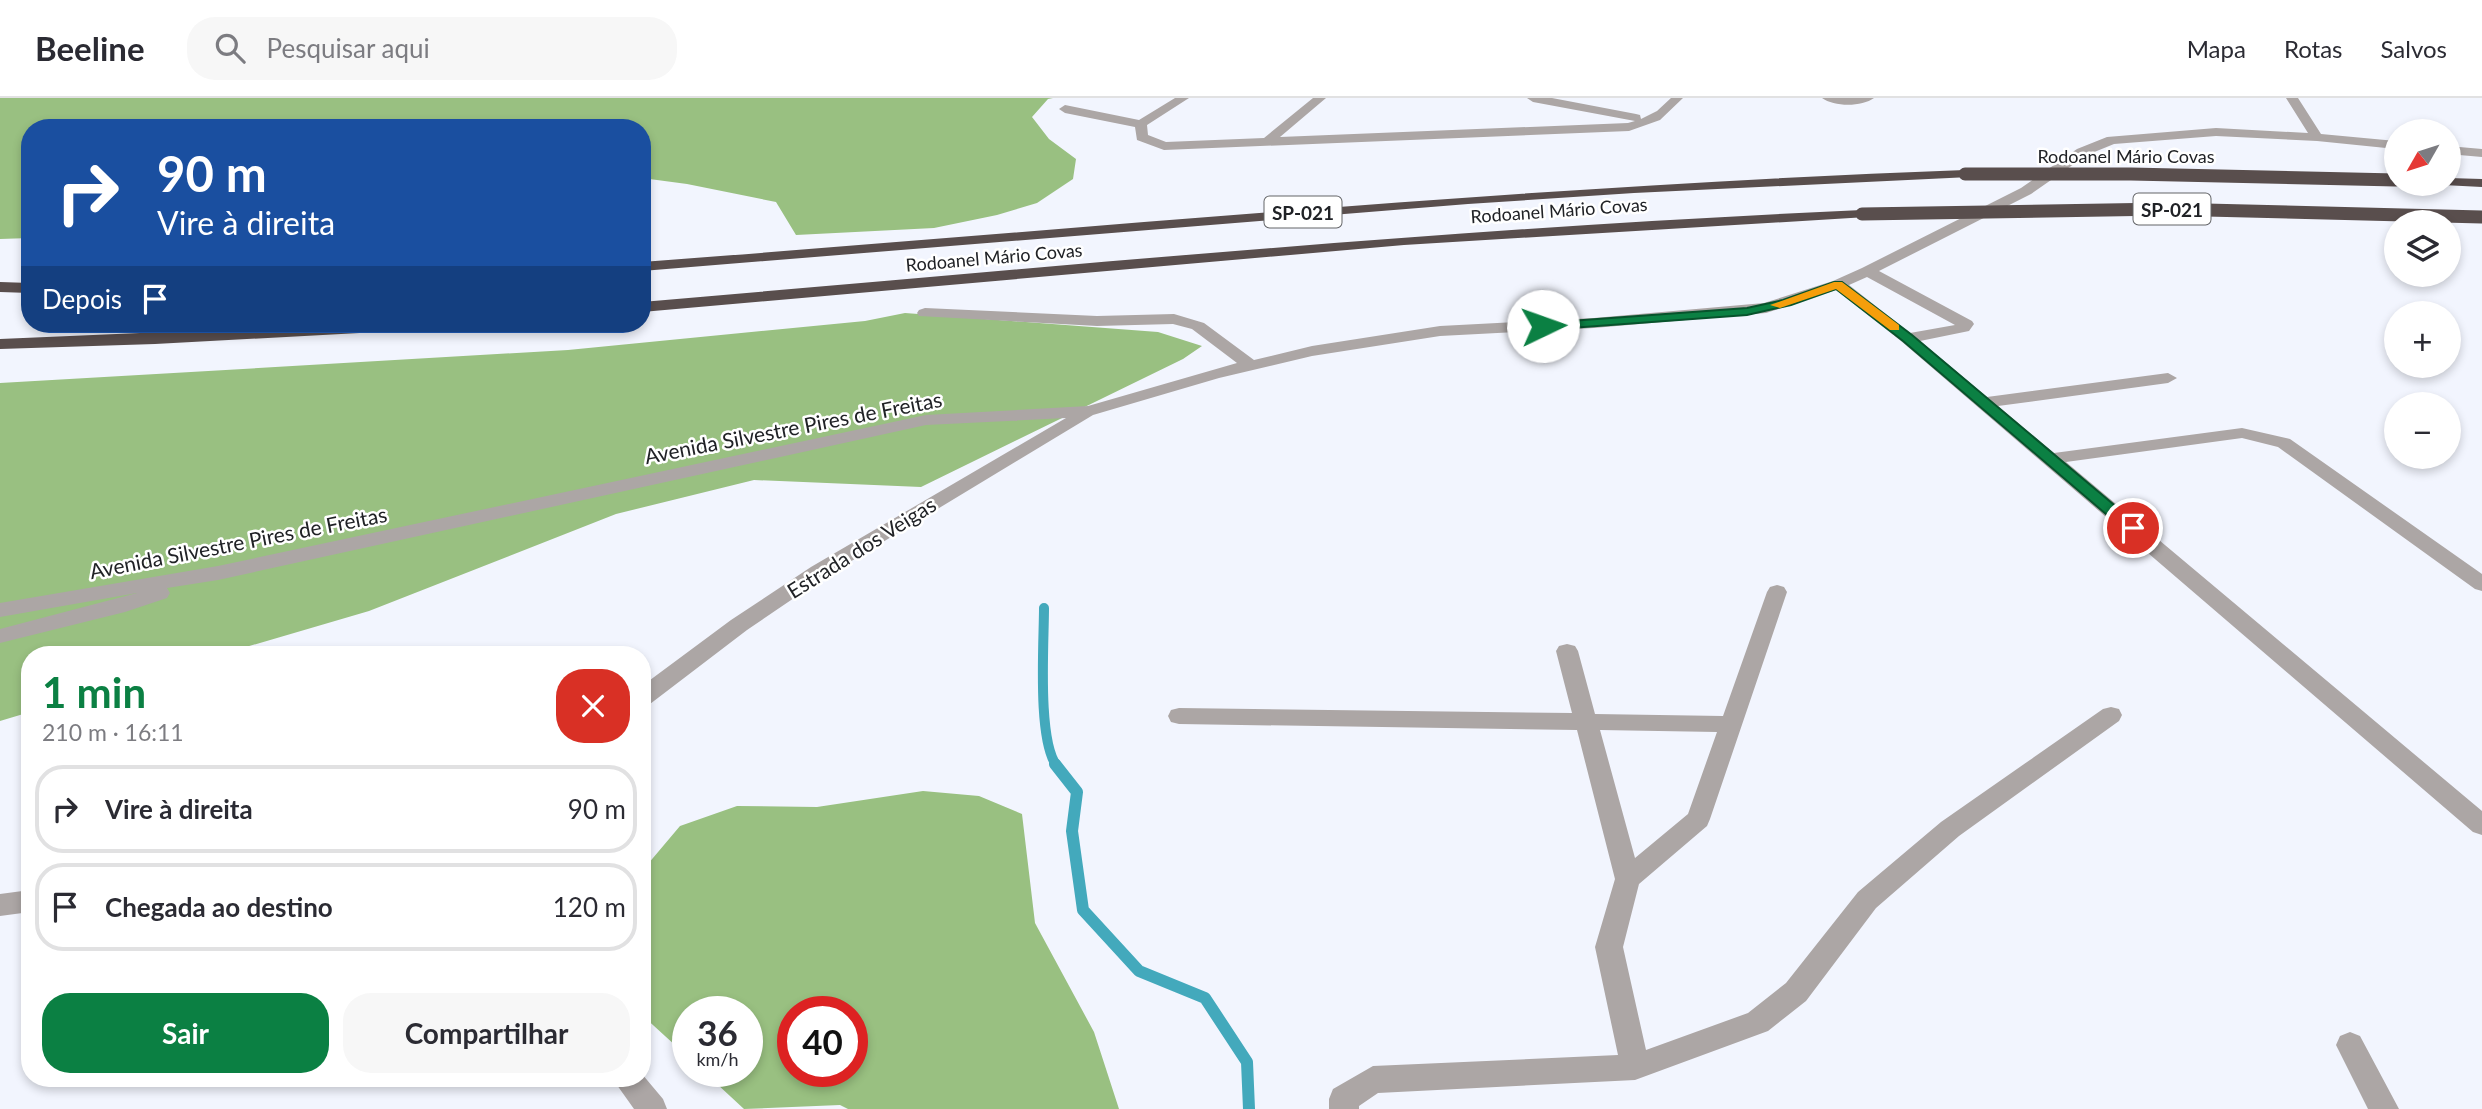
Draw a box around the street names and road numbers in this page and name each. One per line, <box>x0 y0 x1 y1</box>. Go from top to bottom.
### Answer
street label: Rodoanel Mário Covas <box>2037 145 2215 167</box>
street label: Rodoanel Mário Covas <box>1470 193 1648 227</box>
road number: SP-021 <box>2134 194 2210 225</box>
road number: SP-021 <box>1264 196 1342 228</box>
street label: Rodoanel Mário Covas <box>905 238 1083 276</box>
street label: Avenida Silvestre Pires de Freitas <box>642 386 944 468</box>
street label: Estrada dos Veigas <box>782 491 940 603</box>
street label: Avenida Silvestre Pires de Freitas <box>87 501 389 583</box>

